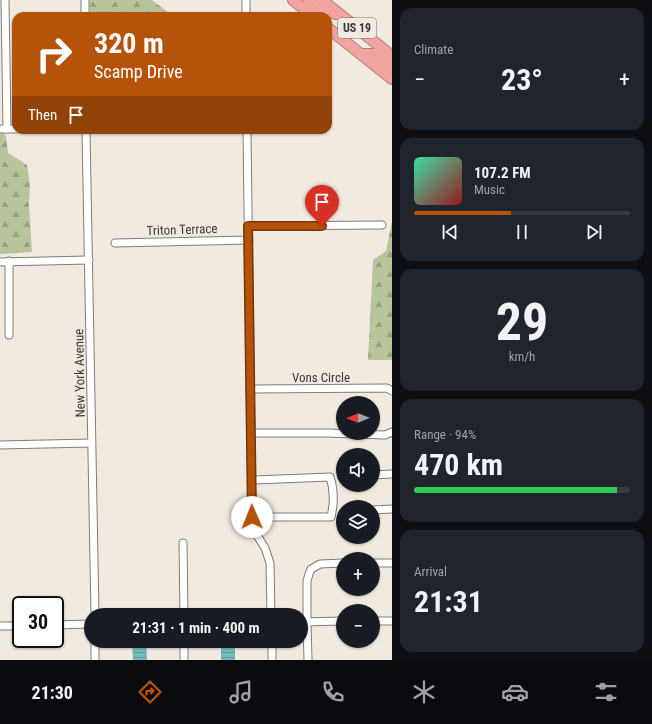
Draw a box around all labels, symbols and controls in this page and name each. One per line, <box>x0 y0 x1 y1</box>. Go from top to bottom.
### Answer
road number: US 19 <box>338 18 376 38</box>
text: 320 m <box>94 27 164 60</box>
icon: right <box>28 28 80 80</box>
text: Climate <box>414 42 453 57</box>
text: Scamp Drive <box>94 61 183 82</box>
text: 23° <box>501 62 543 97</box>
text: − <box>414 67 425 92</box>
text: + <box>619 67 630 92</box>
icon: arrive <box>65 104 87 126</box>
text: Then <box>28 106 57 124</box>
text: 107.2 FM <box>474 164 531 182</box>
text: Music <box>474 182 505 197</box>
pin <box>305 185 339 226</box>
icon: arrive <box>311 191 333 213</box>
street label: Triton Terrace <box>146 221 218 238</box>
icon: previous <box>439 221 461 243</box>
icon: pause <box>511 221 533 243</box>
icon: next <box>583 221 605 243</box>
text: 29 <box>496 292 548 353</box>
street label: New York Avenue <box>71 328 88 417</box>
text: km/h <box>509 349 535 364</box>
street label: Vons Circle <box>292 370 350 385</box>
north arrow <box>336 396 380 440</box>
map controls <box>336 396 380 648</box>
text: Range · 94% <box>414 427 476 442</box>
text: 470 km <box>414 447 503 482</box>
button: sound <box>336 448 380 492</box>
position arrow <box>231 496 273 538</box>
button: layers <box>336 500 380 544</box>
button: + <box>336 552 380 596</box>
text: Arrival <box>414 564 447 579</box>
text: 21:31 <box>414 584 483 619</box>
speed limit sign: 30 <box>12 596 64 648</box>
button: − <box>336 604 380 648</box>
text: 21:31 · 1 min · 400 m <box>132 619 260 637</box>
icon: directions <box>136 678 164 706</box>
icon: music <box>227 678 255 706</box>
icon: phone <box>319 678 347 706</box>
icon: climate <box>410 678 438 706</box>
icon: car <box>501 678 529 706</box>
icon: filters <box>592 678 620 706</box>
text: 21:30 <box>32 682 73 703</box>

